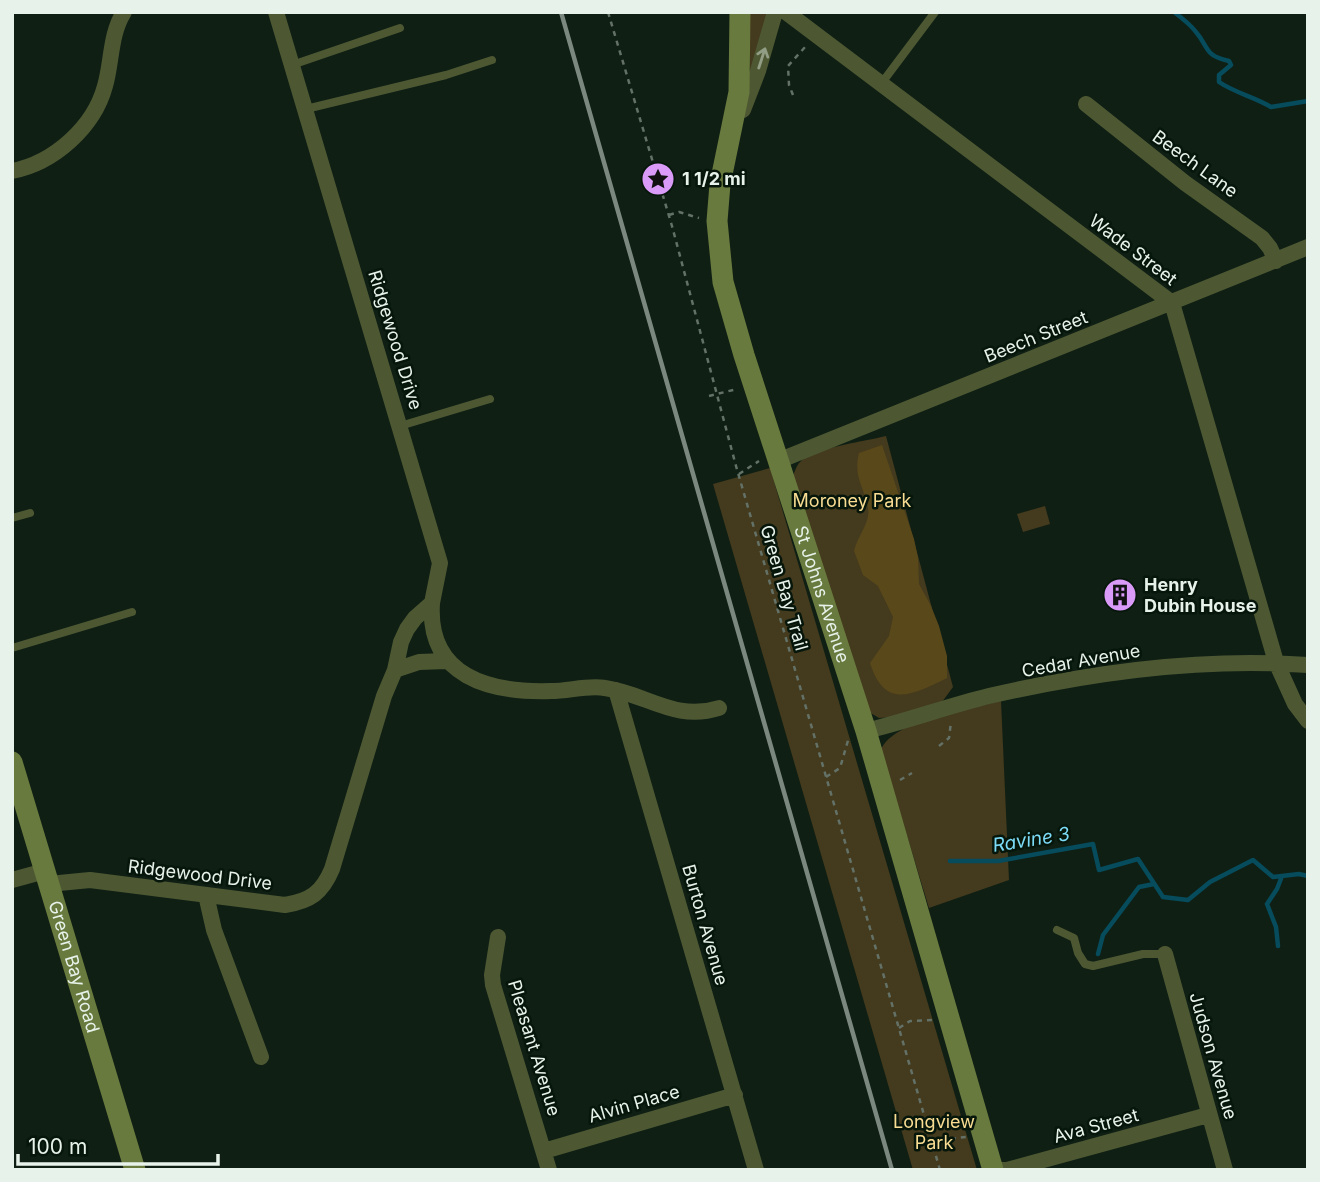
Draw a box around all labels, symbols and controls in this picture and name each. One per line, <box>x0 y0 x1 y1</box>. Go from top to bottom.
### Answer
one-way arrow <box>756 47 769 69</box>
street label: Beech Lane <box>1149 126 1242 202</box>
place icon: 1 1/2 mi <box>639 160 677 198</box>
place label: 1 1/2 mi <box>682 168 746 189</box>
street label: Wade Street <box>1085 210 1181 289</box>
street label: Ridgewood Drive <box>364 267 427 412</box>
street label: Beech Street <box>981 306 1091 367</box>
park label: Moroney Park <box>793 490 912 511</box>
street label: Green Bay Trail <box>757 523 812 653</box>
street label: St Johns Avenue <box>790 523 854 665</box>
place label: Henry Dubin House <box>1144 574 1257 616</box>
building icon: Henry Dubin House <box>1101 576 1139 614</box>
street label: Cedar Avenue <box>1020 640 1142 681</box>
water label: Ravine 3 <box>991 822 1072 857</box>
street label: Ridgewood Drive <box>127 855 273 894</box>
street label: Burton Avenue <box>678 862 733 988</box>
street label: Green Bay Road <box>44 898 104 1035</box>
street label: Pleasant Avenue <box>504 977 565 1118</box>
street label: Judson Avenue <box>1185 990 1242 1122</box>
street label: Alvin Place <box>586 1081 682 1127</box>
street label: Ava Street <box>1051 1104 1141 1147</box>
park label: Longview Park <box>893 1111 975 1153</box>
scale bar <box>18 1122 217 1166</box>
text: 100 m <box>28 1134 87 1159</box>

